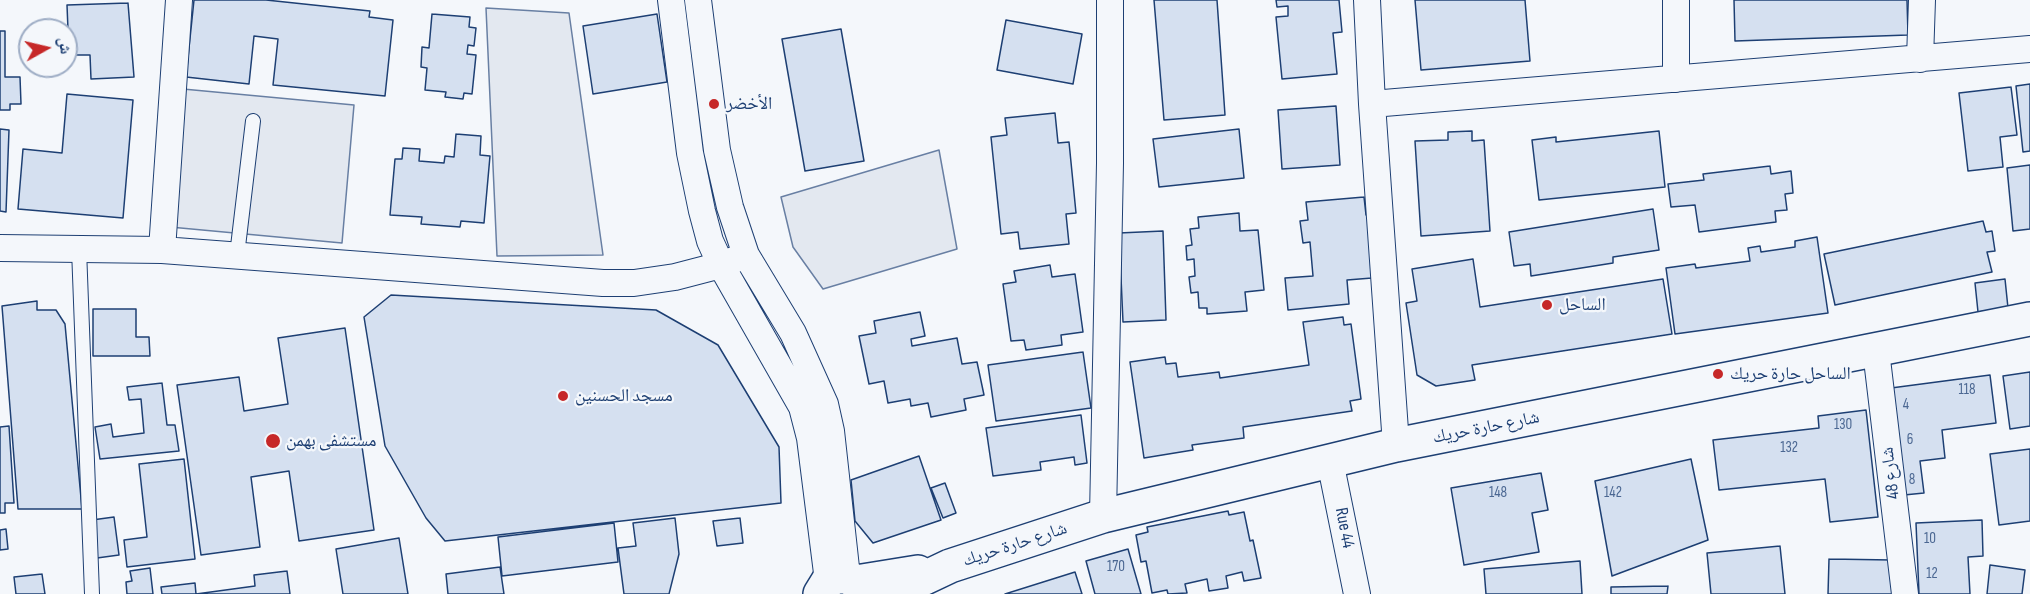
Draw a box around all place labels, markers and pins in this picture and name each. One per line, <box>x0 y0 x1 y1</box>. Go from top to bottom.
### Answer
place label: الأخضر <box>726 93 772 115</box>
marker: الأخضر <box>707 97 721 111</box>
place label: الساحل <box>1559 294 1606 316</box>
marker: الساحل <box>1540 298 1554 312</box>
place label: الساحل حارة حريك <box>1730 363 1851 385</box>
marker: الساحل حارة حريك <box>1711 367 1725 381</box>
place label: مسجد الحسنين <box>575 385 673 407</box>
marker: مسجد الحسنين <box>556 389 570 403</box>
place label: مستشفى بهمن <box>286 430 377 452</box>
marker: مستشفى بهمن <box>264 432 282 450</box>

